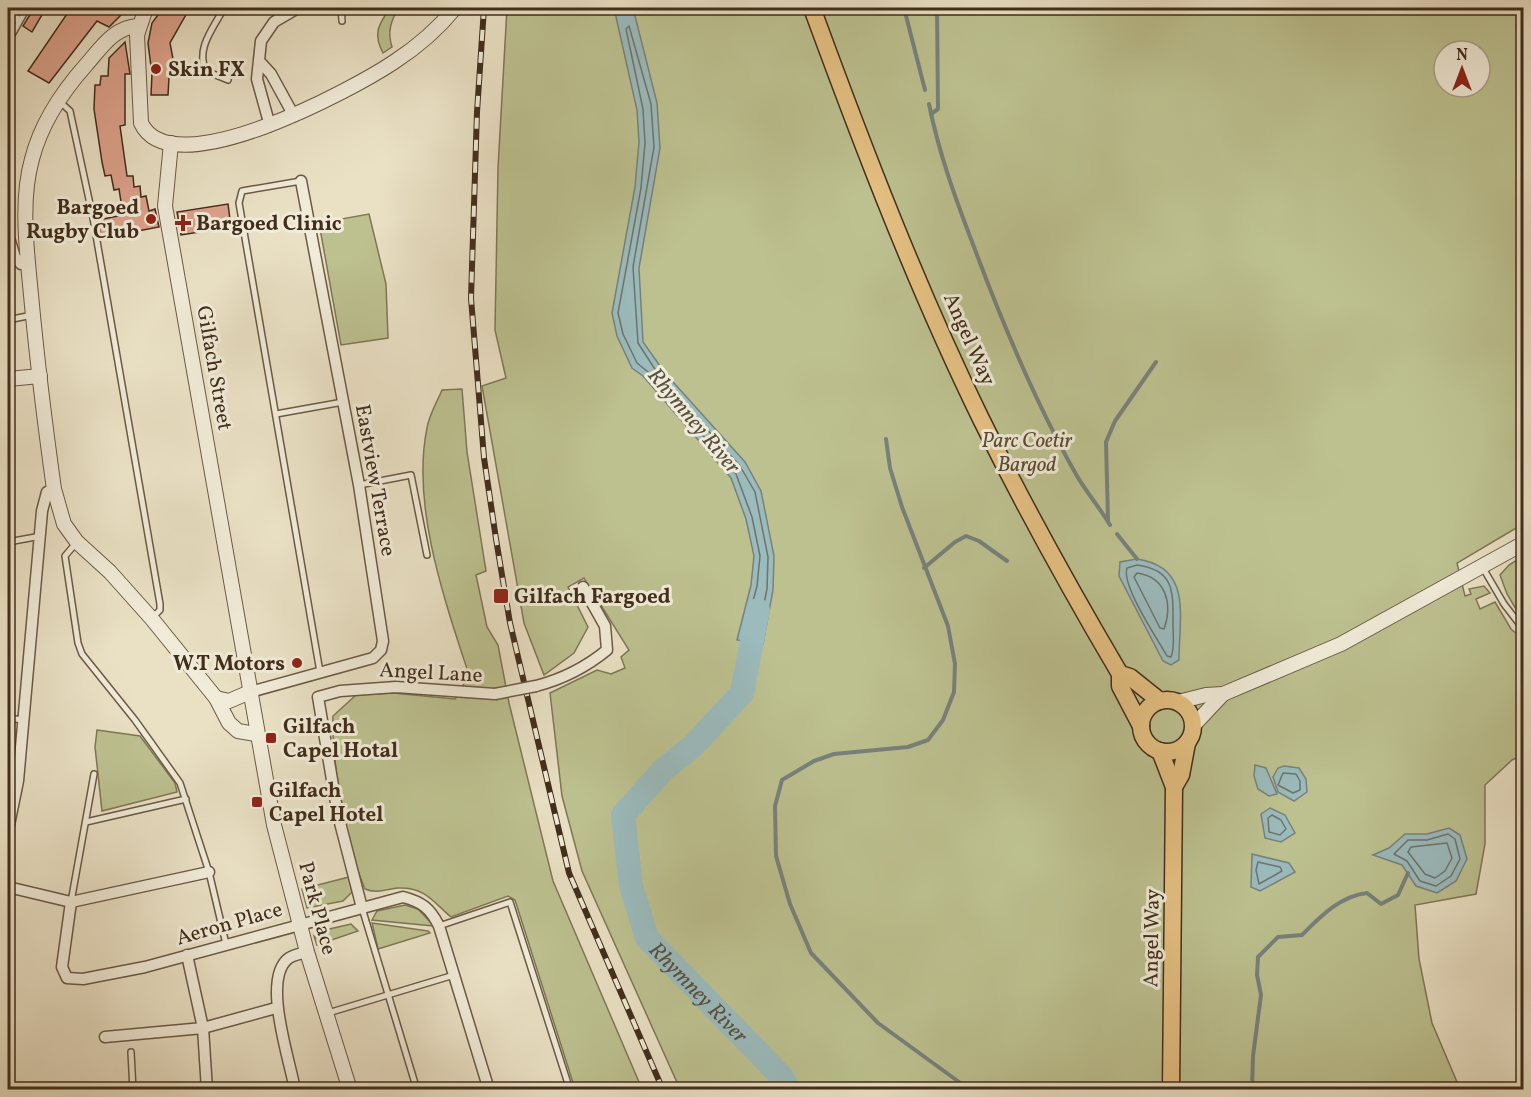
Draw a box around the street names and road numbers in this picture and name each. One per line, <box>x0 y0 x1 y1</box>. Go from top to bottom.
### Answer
street label: Angel Way <box>935 289 1002 391</box>
street label: Gilfach Street <box>188 304 239 433</box>
street label: Eastview Terrace <box>347 402 402 559</box>
street label: Angel Lane <box>379 656 483 691</box>
street label: Park Place <box>290 859 343 958</box>
street label: Angel Way <box>1137 888 1168 988</box>
street label: Aeron Place <box>173 895 286 953</box>

